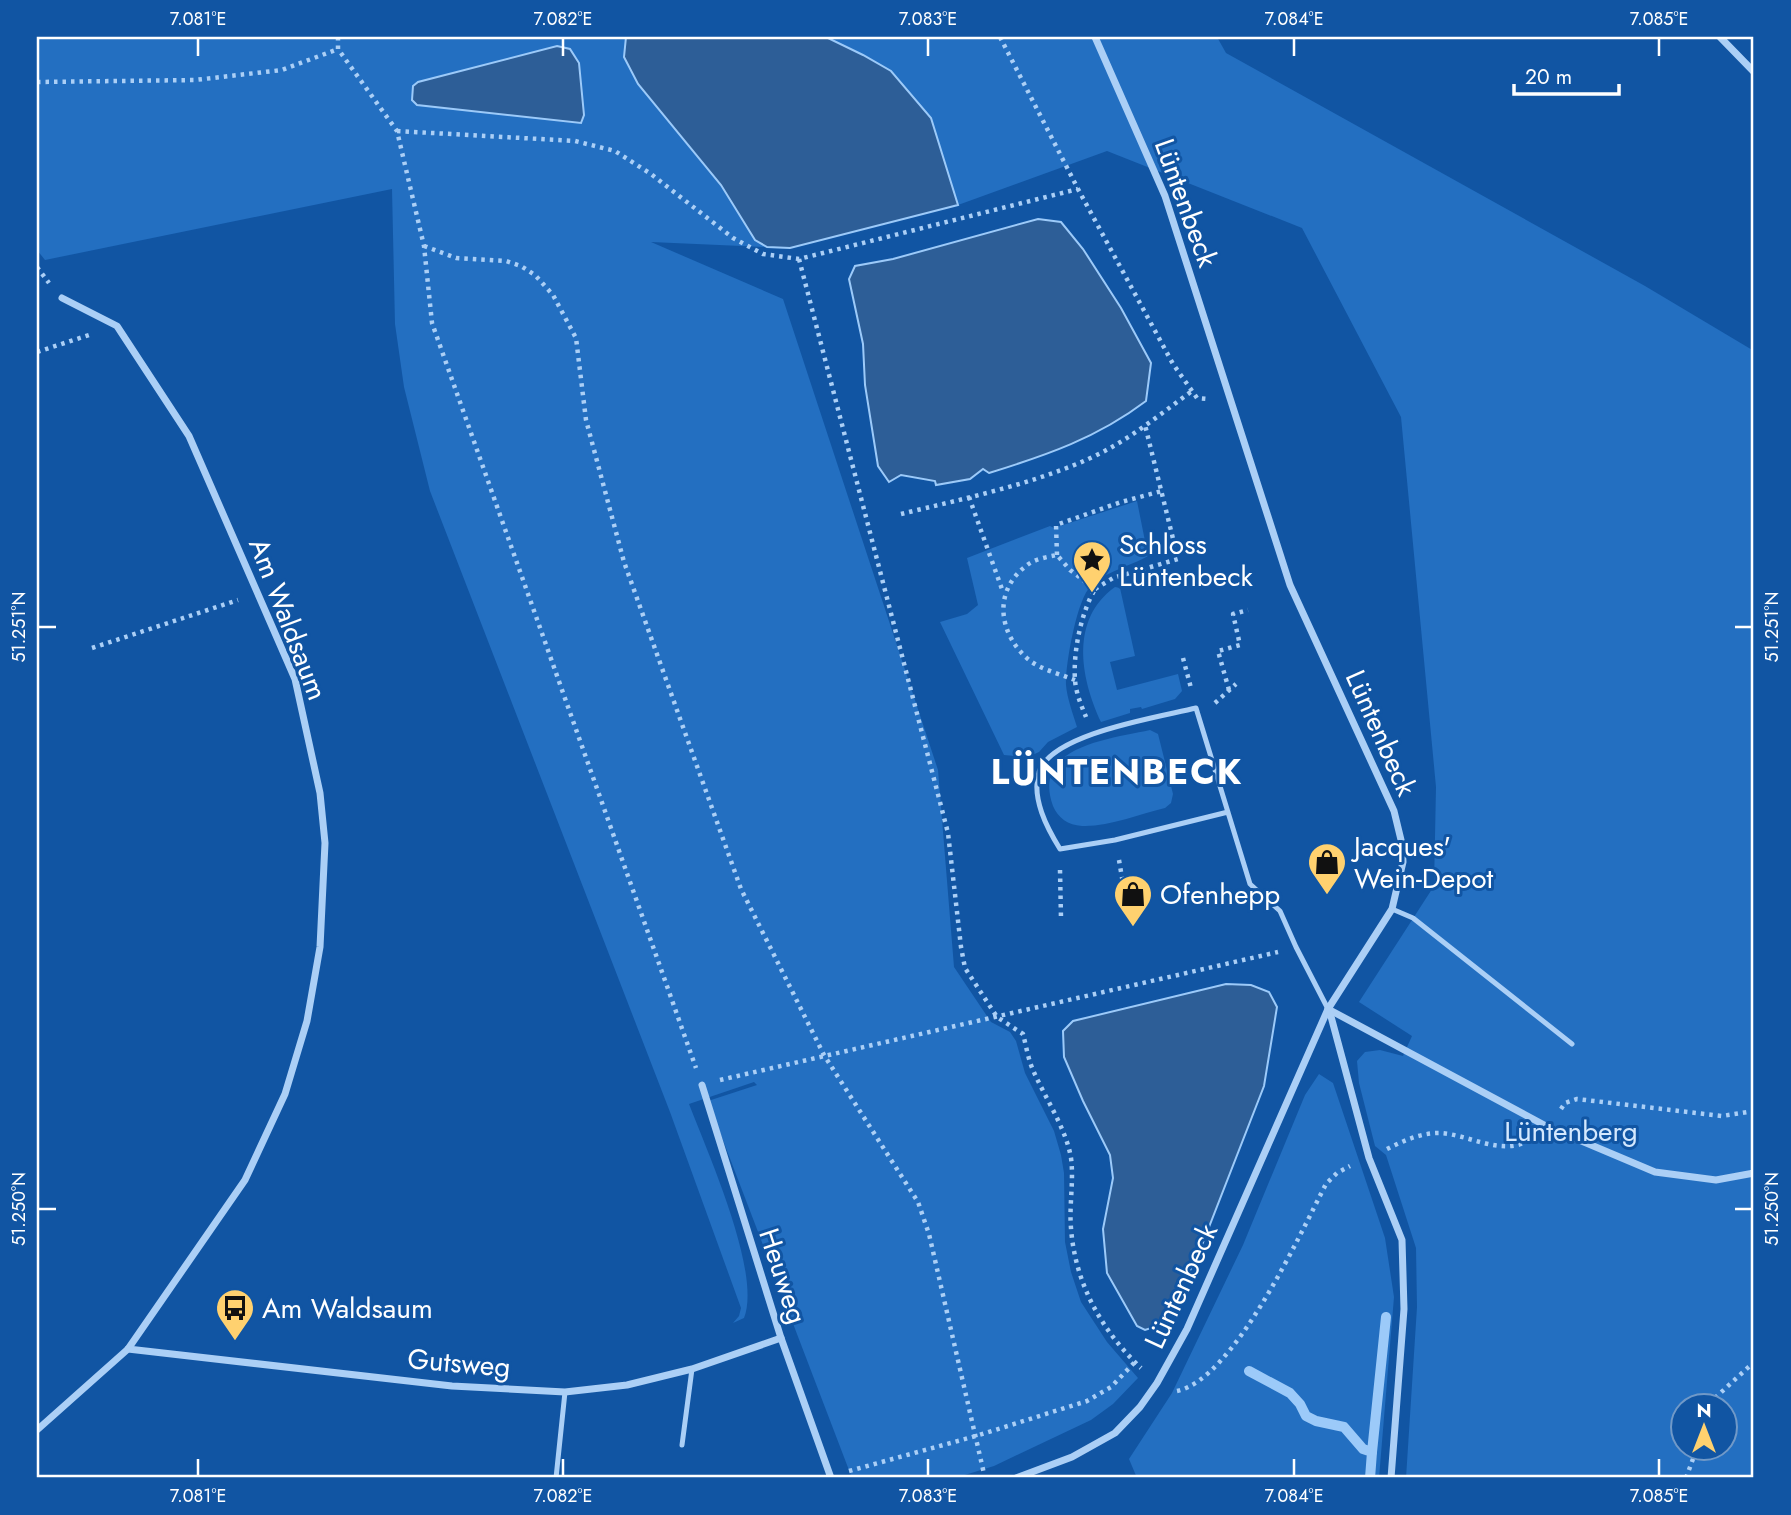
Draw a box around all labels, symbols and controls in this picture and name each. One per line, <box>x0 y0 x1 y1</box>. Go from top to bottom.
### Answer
text: 7.081°E <box>170 6 226 32</box>
text: 7.082°E <box>534 6 592 32</box>
text: 7.083°E <box>899 6 957 32</box>
text: 7.084°E <box>1264 6 1324 32</box>
text: 7.085°E <box>1630 6 1688 32</box>
scale bar <box>1514 52 1620 96</box>
text: 20 m <box>1525 62 1572 92</box>
street label: Lüntenbeck <box>1144 133 1228 274</box>
place label: Schloss Lüntenbeck <box>1119 524 1254 597</box>
street label: Am Waldsaum <box>238 532 338 706</box>
place icon: Schloss Lüntenbeck <box>1071 539 1113 594</box>
text: 51.251°N <box>6 591 32 663</box>
text: 51.251°N <box>1759 591 1785 663</box>
street label: Lüntenbeck <box>1335 663 1427 803</box>
district label: LÜNTENBECK <box>991 747 1243 797</box>
place label: Jacques' Wein-Depot <box>1350 826 1493 899</box>
shop icon: Jacques' Wein-Depot <box>1306 841 1348 896</box>
shop icon: Ofenhepp <box>1112 873 1154 928</box>
place label: Ofenhepp <box>1160 874 1280 915</box>
park label: Lüntenberg <box>1504 1111 1638 1152</box>
text: 51.250°N <box>6 1172 32 1246</box>
text: 51.250°N <box>1759 1172 1785 1246</box>
street label: Lüntenbeck <box>1134 1216 1228 1355</box>
street label: Heuweg <box>748 1223 818 1329</box>
bus stop icon: Am Waldsaum <box>214 1287 256 1342</box>
place label: Am Waldsaum <box>262 1288 433 1329</box>
street label: Gutsweg <box>406 1338 512 1388</box>
north arrow <box>1668 1392 1738 1462</box>
text: N <box>1696 1397 1712 1424</box>
text: 7.081°E <box>170 1483 226 1509</box>
text: 7.082°E <box>534 1483 592 1509</box>
text: 7.083°E <box>899 1483 957 1509</box>
text: 7.084°E <box>1264 1483 1324 1509</box>
text: 7.085°E <box>1630 1483 1688 1509</box>

